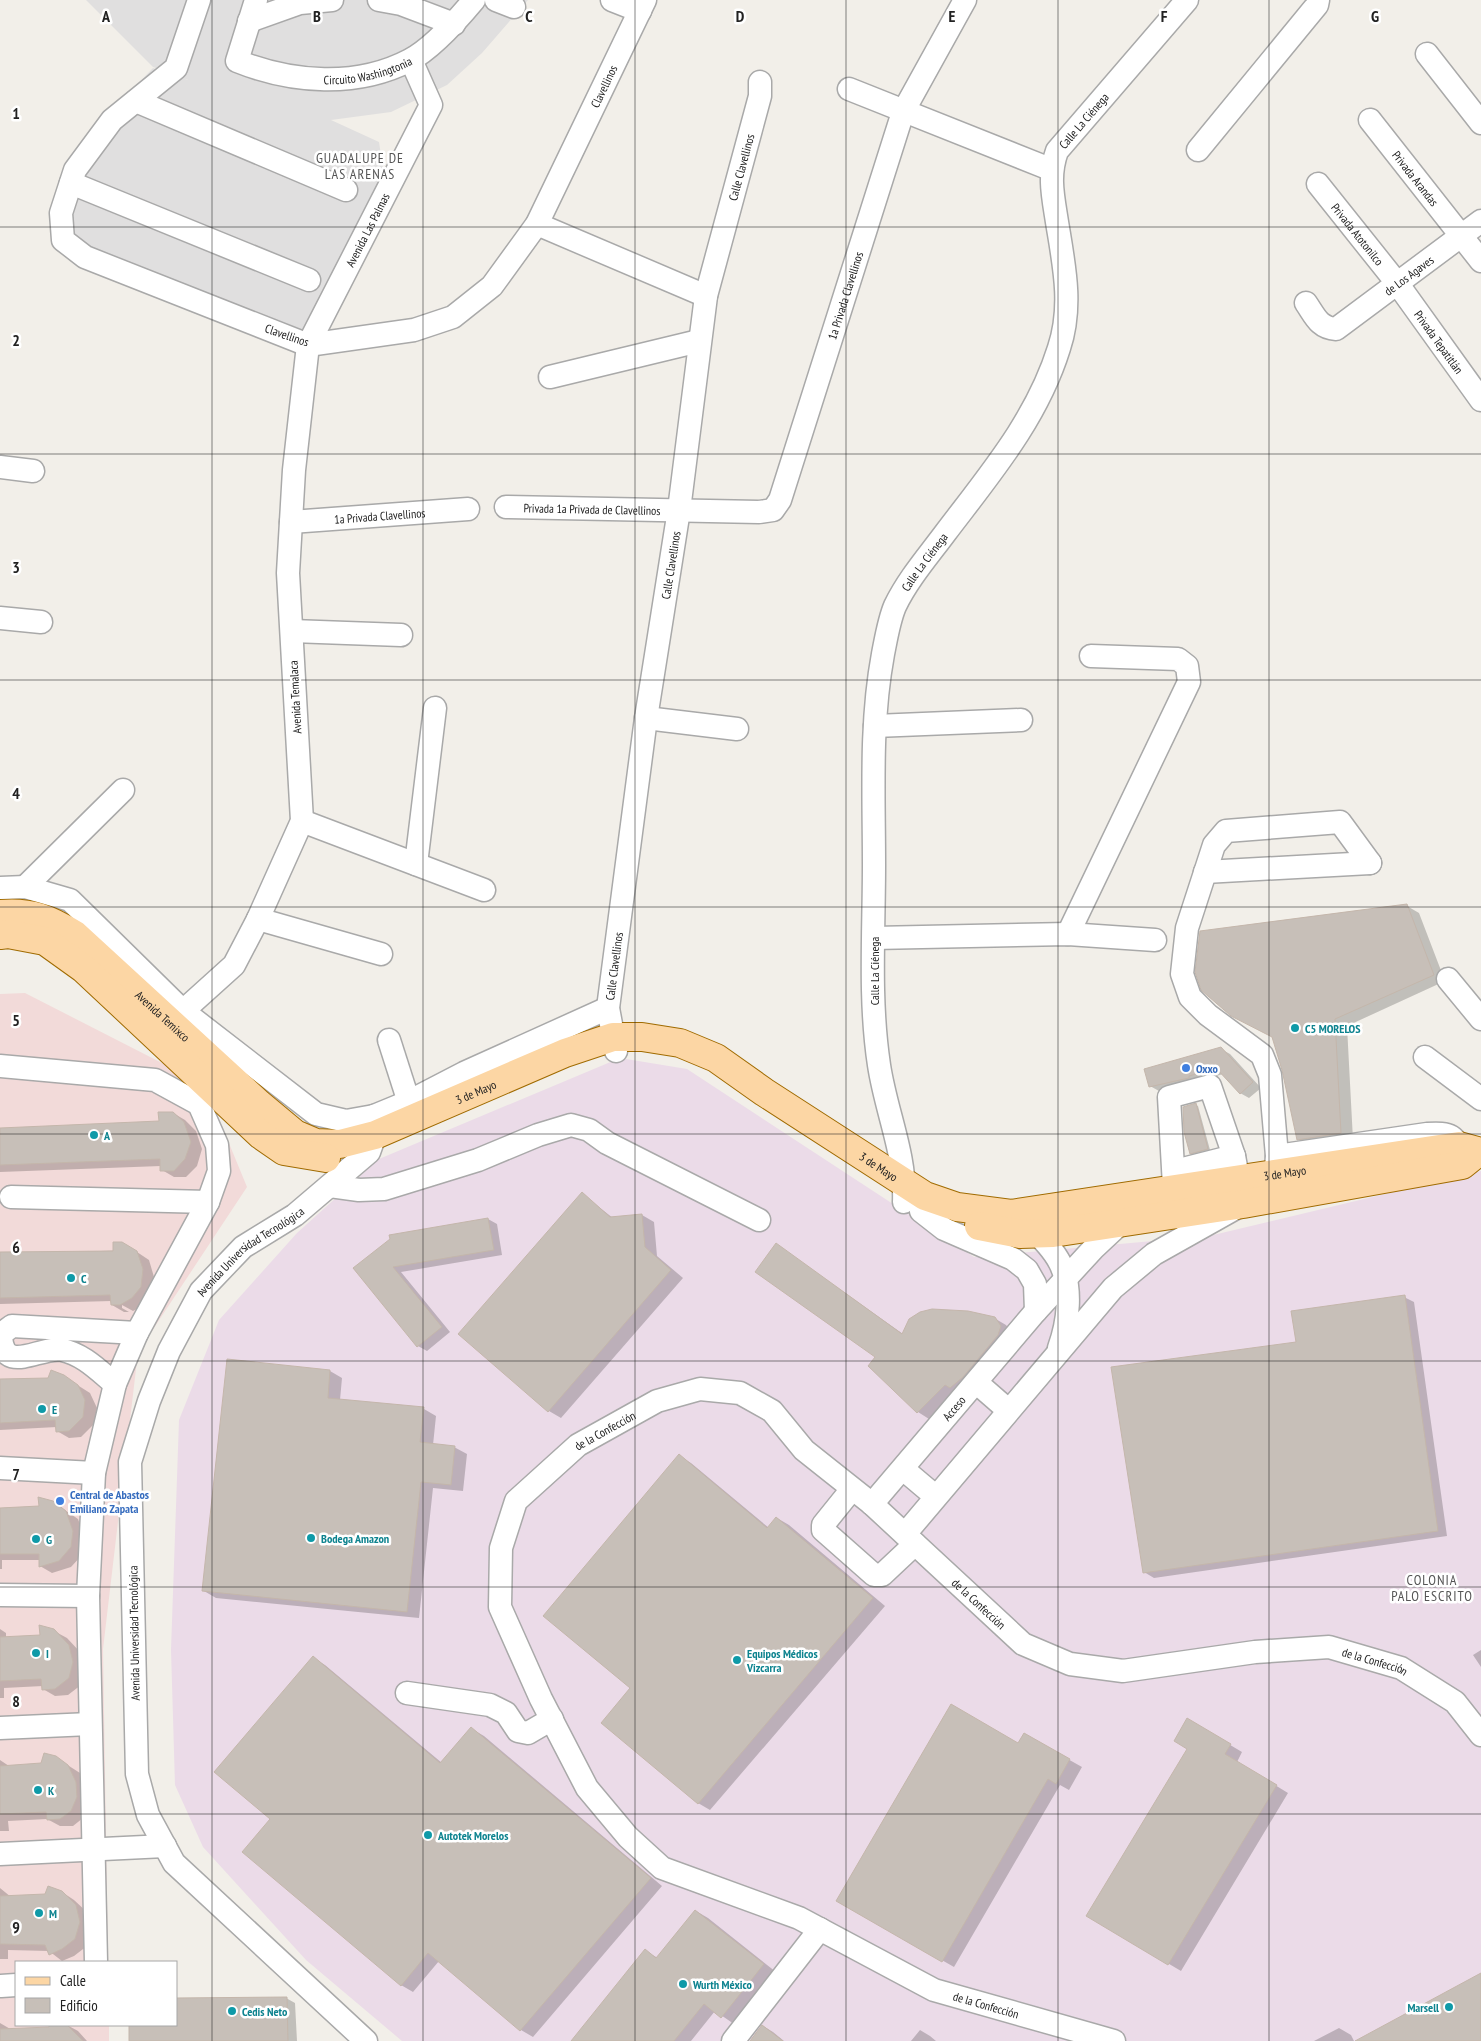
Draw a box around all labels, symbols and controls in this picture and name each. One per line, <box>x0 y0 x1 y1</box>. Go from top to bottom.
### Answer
text: A <box>101 6 111 26</box>
text: B <box>313 6 321 26</box>
text: C <box>525 6 533 26</box>
text: D <box>736 6 745 26</box>
text: E <box>949 6 956 26</box>
text: F <box>1161 6 1168 26</box>
text: G <box>1371 6 1379 26</box>
street label: Circuito Washingtonia <box>324 53 414 87</box>
street label: Clavellinos <box>587 62 620 110</box>
street label: Calle La Ciénega <box>1055 89 1112 151</box>
text: 1 <box>12 103 20 123</box>
street label: Calle Clavellinos <box>725 132 757 202</box>
street label: Privada Arandas <box>1390 148 1442 209</box>
district label: GUADALUPE DE LAS ARENAS <box>316 149 404 183</box>
street label: Avenida Las Palmas <box>342 190 392 269</box>
street label: Privada Atotonilco <box>1329 200 1387 268</box>
street label: 1a Privada Clavellinos <box>824 250 866 341</box>
street label: de Los Agaves <box>1381 252 1436 298</box>
street label: Privada Tepatitlán <box>1412 307 1467 376</box>
street label: Clavellinos <box>263 321 311 349</box>
text: 2 <box>12 330 20 350</box>
street label: Privada 1a Privada de Clavellinos <box>523 500 661 518</box>
street label: 1a Privada Clavellinos <box>334 505 426 526</box>
street label: Calle La Ciénega <box>898 529 951 594</box>
street label: Calle Clavellinos <box>657 530 683 600</box>
text: 3 <box>12 557 20 577</box>
street label: Avenida Temalaca <box>286 660 304 734</box>
text: 4 <box>12 783 20 803</box>
street label: Calle Clavellinos <box>602 931 625 1001</box>
street label: Calle La Ciénega <box>867 937 882 1005</box>
street label: Avenida Temixco <box>133 987 193 1044</box>
text: 5 <box>12 1010 20 1030</box>
place label: C5 MORELOS <box>1305 1021 1361 1036</box>
marker: C5 MORELOS <box>1289 1022 1301 1034</box>
place label: Oxxo <box>1196 1061 1219 1076</box>
marker: Oxxo <box>1180 1062 1192 1074</box>
street label: 3 de Mayo <box>453 1076 498 1107</box>
place label: A <box>103 1128 111 1143</box>
marker: A <box>88 1129 100 1141</box>
street label: 3 de Mayo <box>857 1148 901 1184</box>
street label: 3 de Mayo <box>1262 1162 1307 1183</box>
street label: Avenida Universidad Tecnológica <box>192 1203 307 1298</box>
text: 6 <box>12 1237 20 1257</box>
place label: C <box>81 1271 87 1286</box>
marker: C <box>65 1272 77 1284</box>
street label: Acceso <box>939 1392 968 1423</box>
place label: E <box>52 1402 57 1417</box>
marker: E <box>36 1403 48 1415</box>
street label: de la Confección <box>570 1407 638 1453</box>
text: 7 <box>12 1464 20 1484</box>
place label: Central de Abastos Emiliano Zapata <box>70 1487 149 1516</box>
marker: Central de Abastos Emiliano Zapata <box>54 1495 66 1507</box>
place label: Bodega Amazon <box>321 1531 389 1546</box>
place label: G <box>46 1532 52 1547</box>
marker: Bodega Amazon <box>305 1532 317 1544</box>
marker: G <box>30 1533 42 1545</box>
street label: Avenida Universidad Tecnológica <box>125 1565 143 1701</box>
district label: COLONIA PALO ESCRITO <box>1391 1571 1473 1605</box>
street label: de la Confección <box>949 1575 1009 1632</box>
street label: de la Confección <box>1341 1644 1411 1678</box>
place label: I <box>46 1646 49 1661</box>
place label: Equipos Médicos Vizcarra <box>746 1646 818 1675</box>
marker: I <box>30 1647 42 1659</box>
marker: Equipos Médicos Vizcarra <box>731 1654 743 1666</box>
text: 8 <box>12 1691 20 1711</box>
place label: K <box>48 1783 55 1798</box>
marker: K <box>32 1784 44 1796</box>
place label: Autotek Morelos <box>437 1828 508 1843</box>
marker: Autotek Morelos <box>422 1829 434 1841</box>
place label: M <box>49 1906 57 1921</box>
marker: M <box>33 1907 45 1919</box>
text: 9 <box>12 1917 20 1937</box>
legend <box>15 1961 178 2026</box>
text: Calle <box>60 1971 86 1990</box>
place label: Wurth México <box>692 1977 753 1992</box>
marker: Wurth México <box>677 1978 689 1990</box>
street label: de la Confección <box>951 1988 1021 2022</box>
text: Edificio <box>60 1996 98 2015</box>
place label: Marsell <box>1407 2000 1439 2015</box>
marker: Marsell <box>1443 2001 1455 2013</box>
place label: Cedis Neto <box>242 2004 288 2019</box>
marker: Cedis Neto <box>226 2005 238 2017</box>

